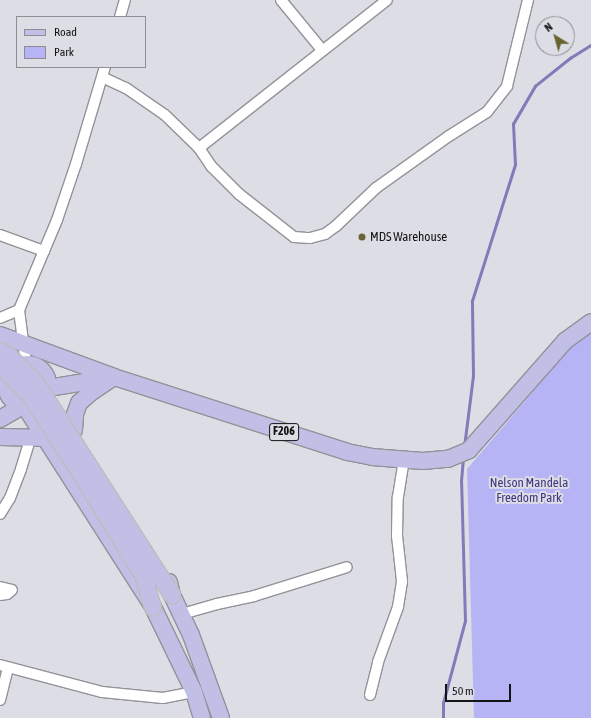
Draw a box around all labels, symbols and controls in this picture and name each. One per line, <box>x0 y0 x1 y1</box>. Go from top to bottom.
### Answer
legend <box>16 16 146 68</box>
north arrow <box>535 16 575 56</box>
text: N <box>542 20 555 34</box>
text: Road <box>54 25 77 39</box>
text: Park <box>54 45 74 59</box>
place label: MDS Warehouse <box>370 229 447 245</box>
marker: MDS Warehouse <box>357 232 367 242</box>
road number: F206 <box>269 422 299 442</box>
park label: Nelson Mandela Freedom Park <box>490 476 568 507</box>
scale bar <box>447 676 513 702</box>
text: 50 m <box>452 684 474 698</box>

